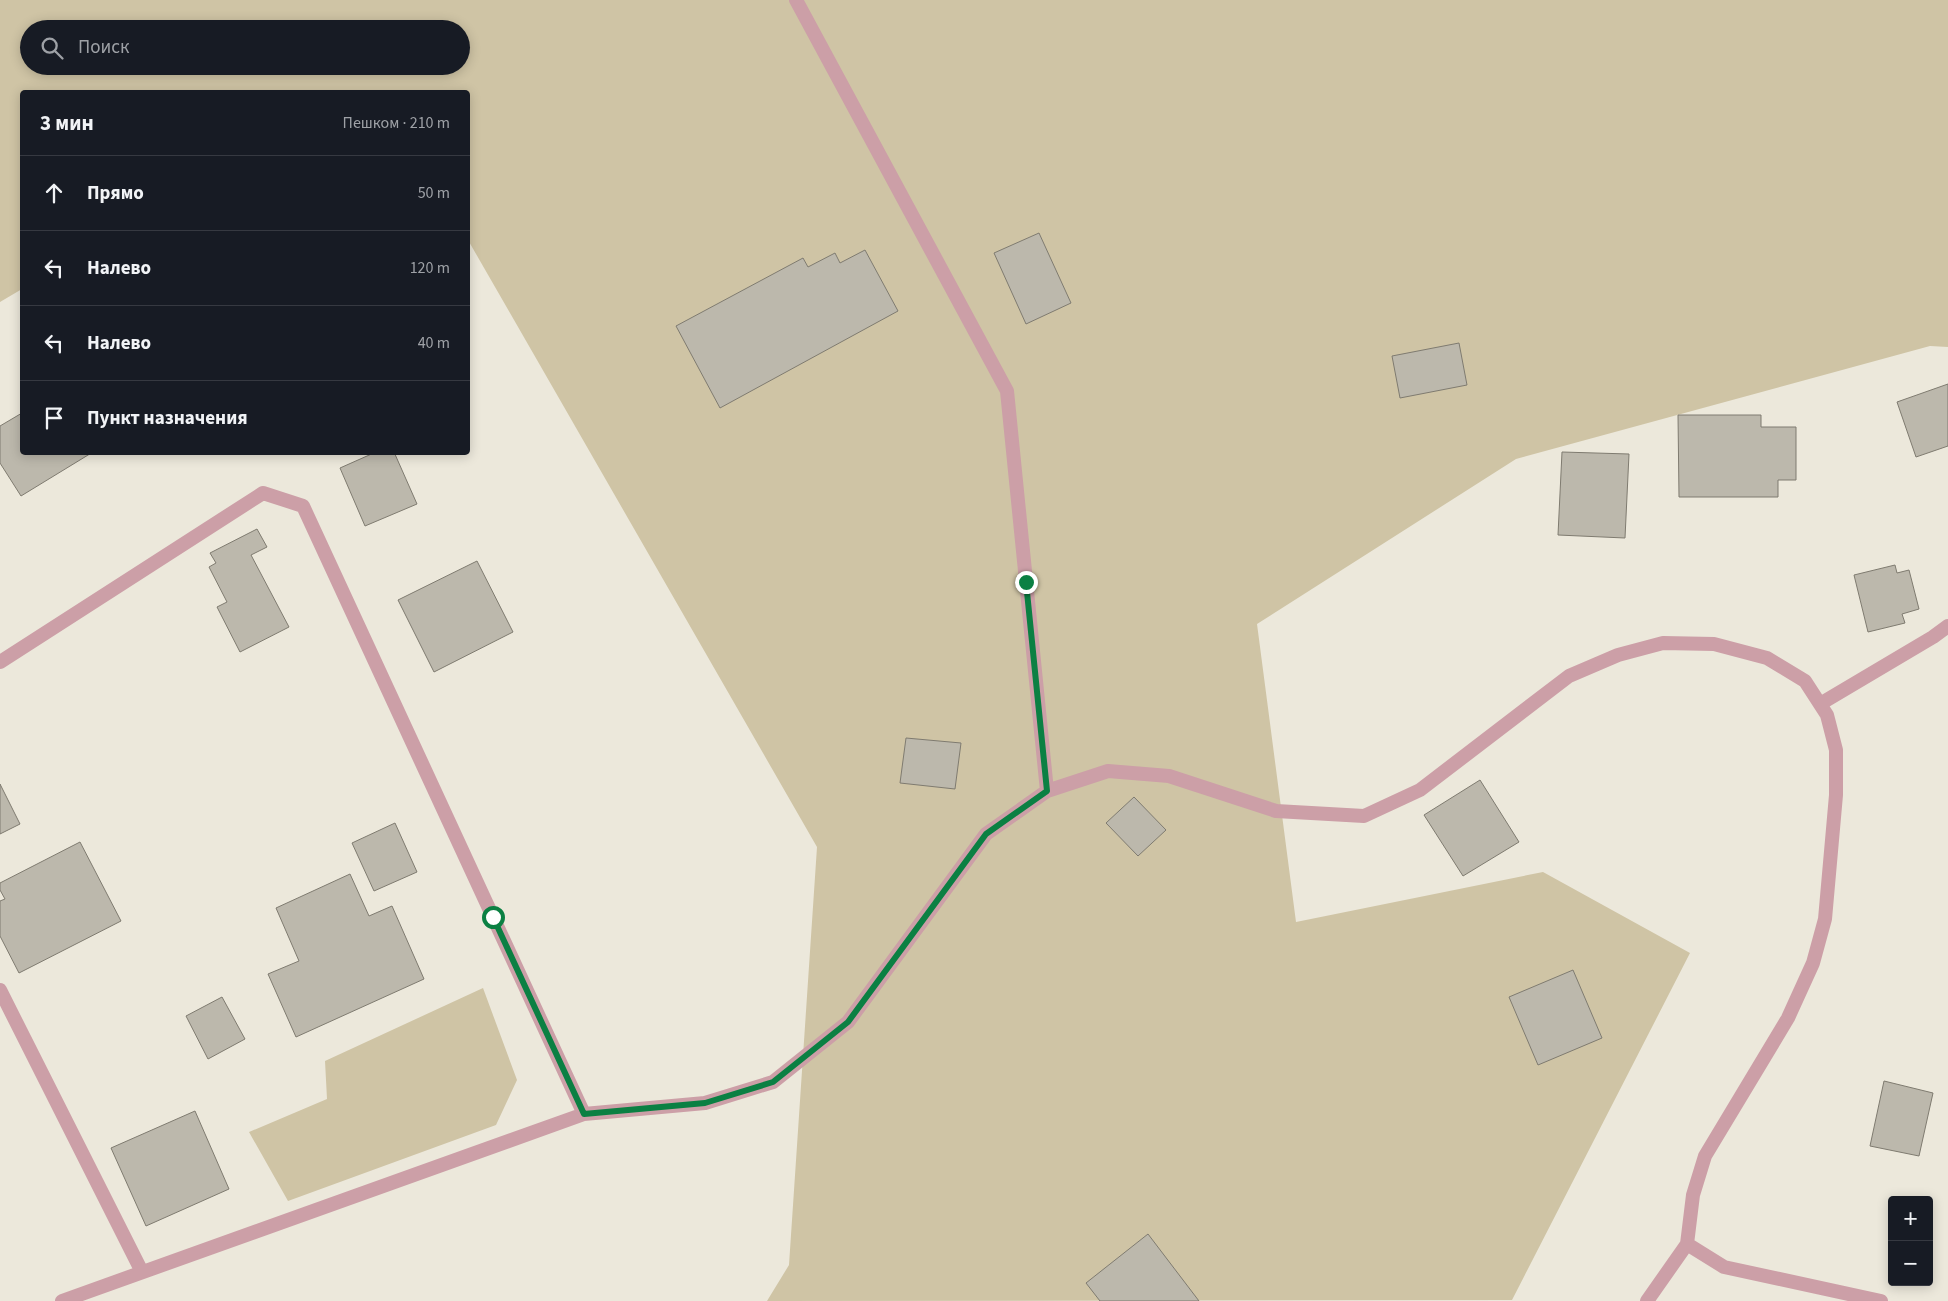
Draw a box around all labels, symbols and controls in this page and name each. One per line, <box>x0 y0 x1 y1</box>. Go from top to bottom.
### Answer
search box <box>20 20 470 75</box>
icon: search <box>38 34 66 62</box>
text: Поиск <box>78 34 129 61</box>
text: 3 мин <box>40 108 94 138</box>
text: Пешком · 210 m <box>343 112 450 134</box>
icon: ahead <box>40 179 68 207</box>
text: Прямо <box>87 180 144 207</box>
text: 50 m <box>418 182 450 204</box>
icon: left <box>40 254 68 282</box>
text: Налево <box>87 255 151 282</box>
text: 120 m <box>410 257 450 279</box>
icon: left <box>40 329 68 357</box>
text: Налево <box>87 330 151 357</box>
text: 40 m <box>418 332 450 354</box>
icon: arrive <box>40 404 68 432</box>
text: Пункт назначения <box>87 405 248 432</box>
route end <box>1015 571 1038 594</box>
route start <box>482 906 505 929</box>
map controls <box>1888 1196 1933 1286</box>
button: + <box>1888 1196 1933 1241</box>
button: − <box>1888 1241 1933 1286</box>

